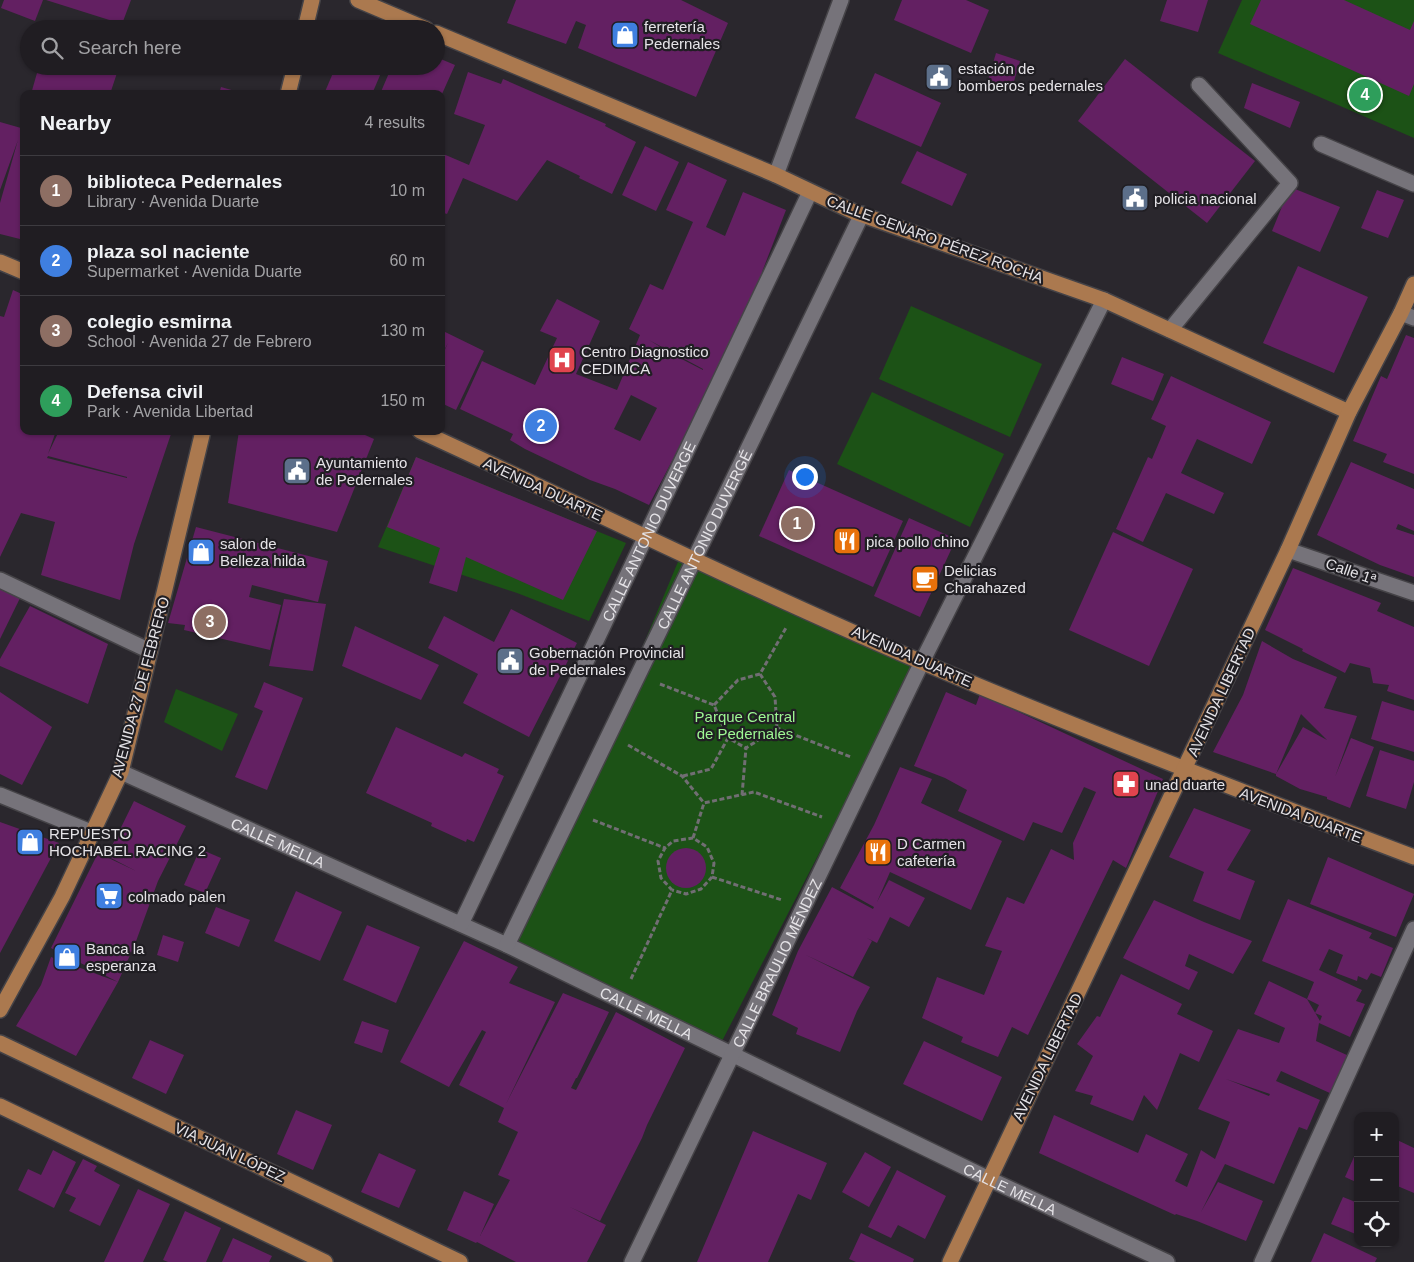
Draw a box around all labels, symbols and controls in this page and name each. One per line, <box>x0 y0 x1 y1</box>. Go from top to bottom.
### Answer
place label: ferretería Pedernales <box>644 18 720 52</box>
search box <box>20 20 445 75</box>
shop icon: ferretería Pedernales <box>610 20 640 50</box>
icon: search <box>38 34 66 62</box>
text: Search here <box>78 37 182 58</box>
place label: estación de bomberos pedernales <box>958 60 1103 94</box>
public building icon: estación de bomberos pedernales <box>924 62 954 92</box>
pin: 4 <box>1349 76 1381 114</box>
text: Nearby <box>40 111 111 134</box>
text: 4 results <box>365 114 425 131</box>
text: biblioteca Pedernales <box>87 171 282 192</box>
text: 1 <box>52 182 60 199</box>
text: 10 m <box>389 182 425 199</box>
public building icon: policia nacional <box>1120 183 1150 213</box>
place label: policia nacional <box>1154 190 1257 207</box>
street label: CALLE GENARO PÉREZ ROCHA <box>824 192 1046 286</box>
text: Library · Avenida Duarte <box>87 193 259 210</box>
text: plaza sol naciente <box>87 241 250 262</box>
text: 2 <box>52 252 60 269</box>
text: 60 m <box>389 252 425 269</box>
text: Supermarket · Avenida Duarte <box>87 263 302 280</box>
text: colegio esmirna <box>87 311 232 332</box>
text: 3 <box>52 322 60 339</box>
text: 130 m <box>381 322 425 339</box>
text: School · Avenida 27 de Febrero <box>87 333 312 350</box>
place label: Centro Diagnostico CEDIMCA <box>581 343 709 377</box>
hospital icon: Centro Diagnostico CEDIMCA <box>547 345 577 375</box>
text: Defensa civil <box>87 381 203 402</box>
text: 4 <box>52 392 60 409</box>
text: 150 m <box>381 392 425 409</box>
text: Park · Avenida Libertad <box>87 403 253 420</box>
pin: 2 <box>525 407 557 445</box>
street label: CALLE ANTONIO DUVERGE <box>598 439 698 624</box>
street label: CALLE ANTONIO DUVERGÉ <box>653 447 755 632</box>
place label: Ayuntamiento de Pedernales <box>316 454 413 488</box>
street label: AVENIDA DUARTE <box>481 454 605 524</box>
public building icon: Ayuntamiento de Pedernales <box>282 456 312 486</box>
your location <box>792 464 818 490</box>
pin: 1 <box>781 505 813 543</box>
restaurant icon: pica pollo chino <box>832 526 862 556</box>
place label: pica pollo chino <box>866 533 969 550</box>
place label: salon de Belleza hilda <box>220 535 306 569</box>
shop icon: salon de Belleza hilda <box>186 537 216 567</box>
street label: Calle 1ª <box>1324 554 1379 588</box>
place label: Delicias Charahazed <box>944 562 1026 596</box>
cafe icon: Delicias Charahazed <box>910 564 940 594</box>
street label: AVENIDA 27 DE FEBRERO <box>108 595 172 779</box>
pin: 3 <box>194 603 226 641</box>
street label: AVENIDA DUARTE <box>849 622 975 690</box>
street label: AVENIDA LIBERTAD <box>1184 625 1258 759</box>
place label: Gobernación Provincial de Pedernales <box>529 644 684 678</box>
public building icon: Gobernación Provincial de Pedernales <box>495 646 525 676</box>
park label: Parque Central de Pedernales <box>695 708 795 742</box>
pharmacy icon: unad duarte <box>1111 769 1141 799</box>
place label: unad duarte <box>1145 776 1225 793</box>
street label: AVENIDA DUARTE <box>1238 784 1364 846</box>
street label: CALLE MELLA <box>228 814 327 871</box>
place label: REPUESTO HOCHABEL RACING 2 <box>49 825 206 859</box>
shop icon: REPUESTO HOCHABEL RACING 2 <box>15 827 45 857</box>
place label: D Carmen cafetería <box>897 835 965 869</box>
restaurant icon: D Carmen cafetería <box>863 837 893 867</box>
street label: CALLE BRAULIO MÉNDEZ <box>729 876 824 1050</box>
supermarket icon: colmado palen <box>94 881 124 911</box>
place label: colmado palen <box>128 888 226 905</box>
place label: Banca la esperanza <box>86 940 157 974</box>
shop icon: Banca la esperanza <box>52 942 82 972</box>
street label: CALLE MELLA <box>597 983 696 1042</box>
street label: AVENIDA LIBERTAD <box>1009 990 1085 1124</box>
map controls <box>1354 1112 1399 1247</box>
button: + <box>1354 1112 1399 1157</box>
street label: VIA JUAN LÓPEZ <box>172 1119 288 1185</box>
button: − <box>1354 1157 1399 1202</box>
street label: CALLE MELLA <box>961 1159 1059 1218</box>
button: locate <box>1354 1202 1399 1247</box>

